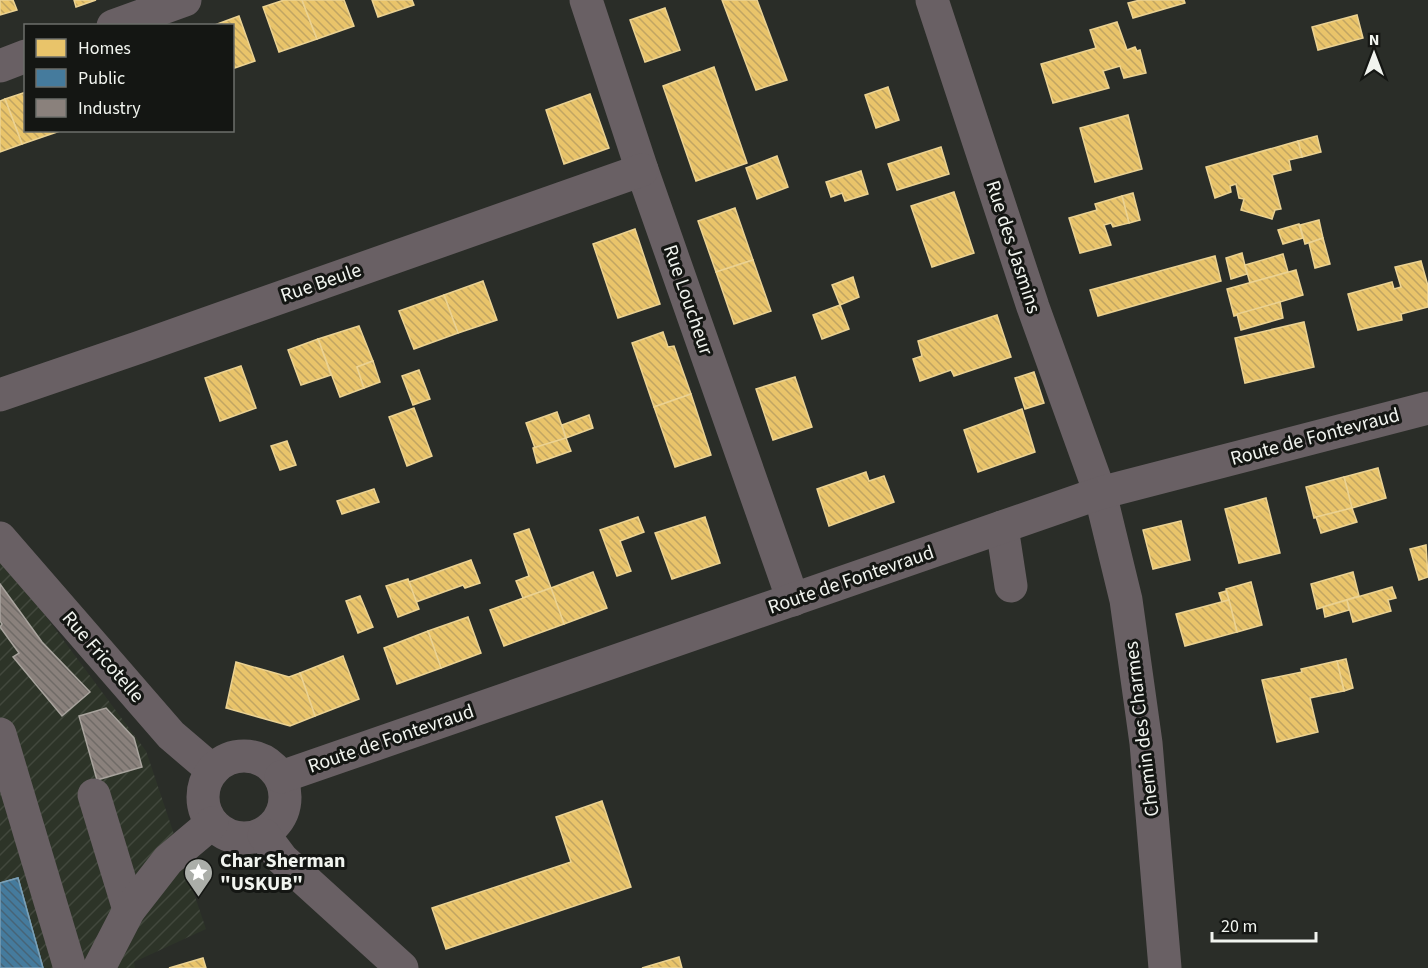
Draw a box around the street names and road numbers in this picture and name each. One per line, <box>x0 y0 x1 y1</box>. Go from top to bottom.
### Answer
street label: Rue des Jasmins <box>978 177 1048 317</box>
street label: Rue Loucheur <box>656 241 720 359</box>
street label: Rue Beule <box>277 256 365 310</box>
street label: Route de Fontevraud <box>1227 401 1403 473</box>
street label: Route de Fontevraud <box>764 538 938 622</box>
street label: Rue Fricotelle <box>55 605 151 709</box>
street label: Chemin des Charmes <box>1117 640 1167 818</box>
street label: Route de Fontevraud <box>304 697 478 781</box>

